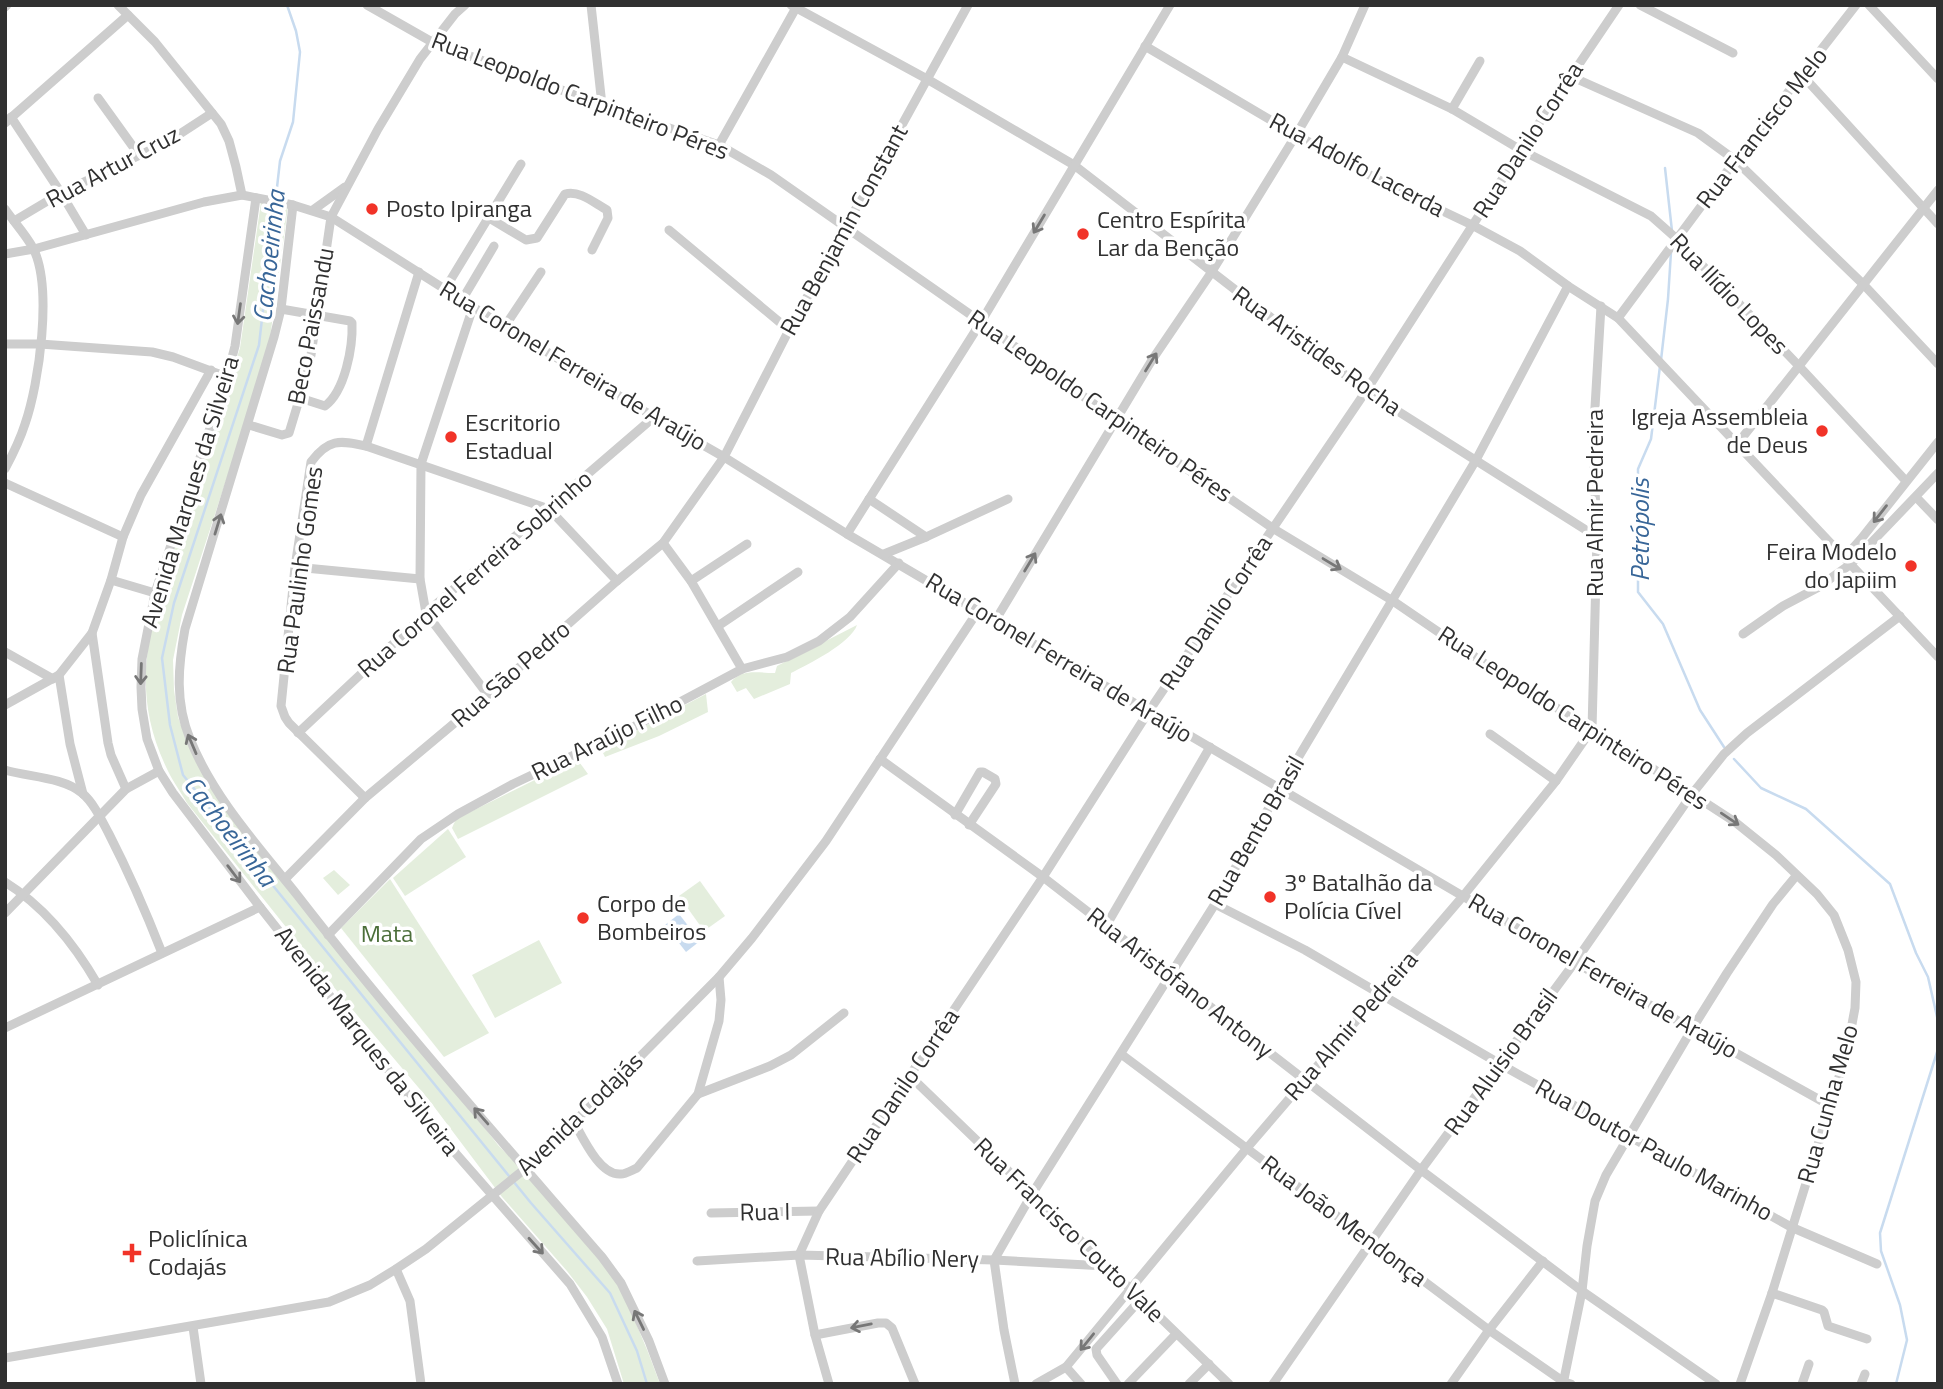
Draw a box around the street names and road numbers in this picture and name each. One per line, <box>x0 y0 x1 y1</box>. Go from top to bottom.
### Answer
street label: Rua Leopoldo Carpinteiro Péres <box>426 22 734 168</box>
street label: Rua Francisco Melo <box>1687 39 1836 216</box>
street label: Rua Danilo Corrêa <box>1463 54 1591 225</box>
street label: Rua Adolfo Lacerda <box>1263 103 1452 226</box>
street label: Rua Artur Cruz <box>39 116 186 217</box>
street label: Rua Benjamín Constant <box>770 117 916 342</box>
street label: Rua Ilídio Lopes <box>1662 224 1797 362</box>
street label: Beco Paissandu <box>277 244 343 407</box>
street label: Rua Coronel Ferreira de Araújo <box>433 271 714 459</box>
street label: Rua Aristides Rocha <box>1226 276 1410 424</box>
street label: Rua Leopoldo Carpinteiro Péres <box>961 300 1240 511</box>
street label: Avenida Marques da Silveira <box>131 351 248 632</box>
street label: Rua Almir Pedreira <box>1576 409 1612 597</box>
street label: Rua Coronel Ferreira Sobrinho <box>349 461 600 686</box>
street label: Rua Paulinho Gomes <box>267 464 331 676</box>
street label: Rua Danilo Corrêa <box>1150 528 1280 697</box>
street label: Rua Coronel Ferreira de Araújo <box>919 563 1200 751</box>
street label: Rua São Pedro <box>443 611 578 735</box>
street label: Rua Leopoldo Carpinteiro Péres <box>1431 616 1716 818</box>
street label: Rua Araújo Filho <box>525 685 688 789</box>
street label: Rua Bento Brasil <box>1198 749 1313 912</box>
street label: Rua Coronel Ferreira de Araújo <box>1462 883 1745 1067</box>
street label: Rua Aristófano Antony <box>1080 898 1282 1067</box>
street label: Avenida Marques da Silveira <box>267 918 469 1163</box>
street label: Rua Almir Pedreira <box>1275 943 1426 1108</box>
street label: Rua Aluisio Brasil <box>1434 980 1566 1142</box>
street label: Rua Danilo Corrêa <box>837 1001 967 1170</box>
street label: Rua Cunha Melo <box>1787 1020 1867 1187</box>
street label: Avenida Codajás <box>508 1043 651 1183</box>
street label: Rua Doutor Paulo Marinho <box>1529 1069 1780 1230</box>
street label: Rua Francisco Couto Vale <box>966 1129 1173 1330</box>
street label: Rua João Mendonça <box>1254 1146 1435 1295</box>
street label: Rua I <box>739 1193 791 1229</box>
street label: Rua Abílio Nery <box>825 1238 980 1276</box>

